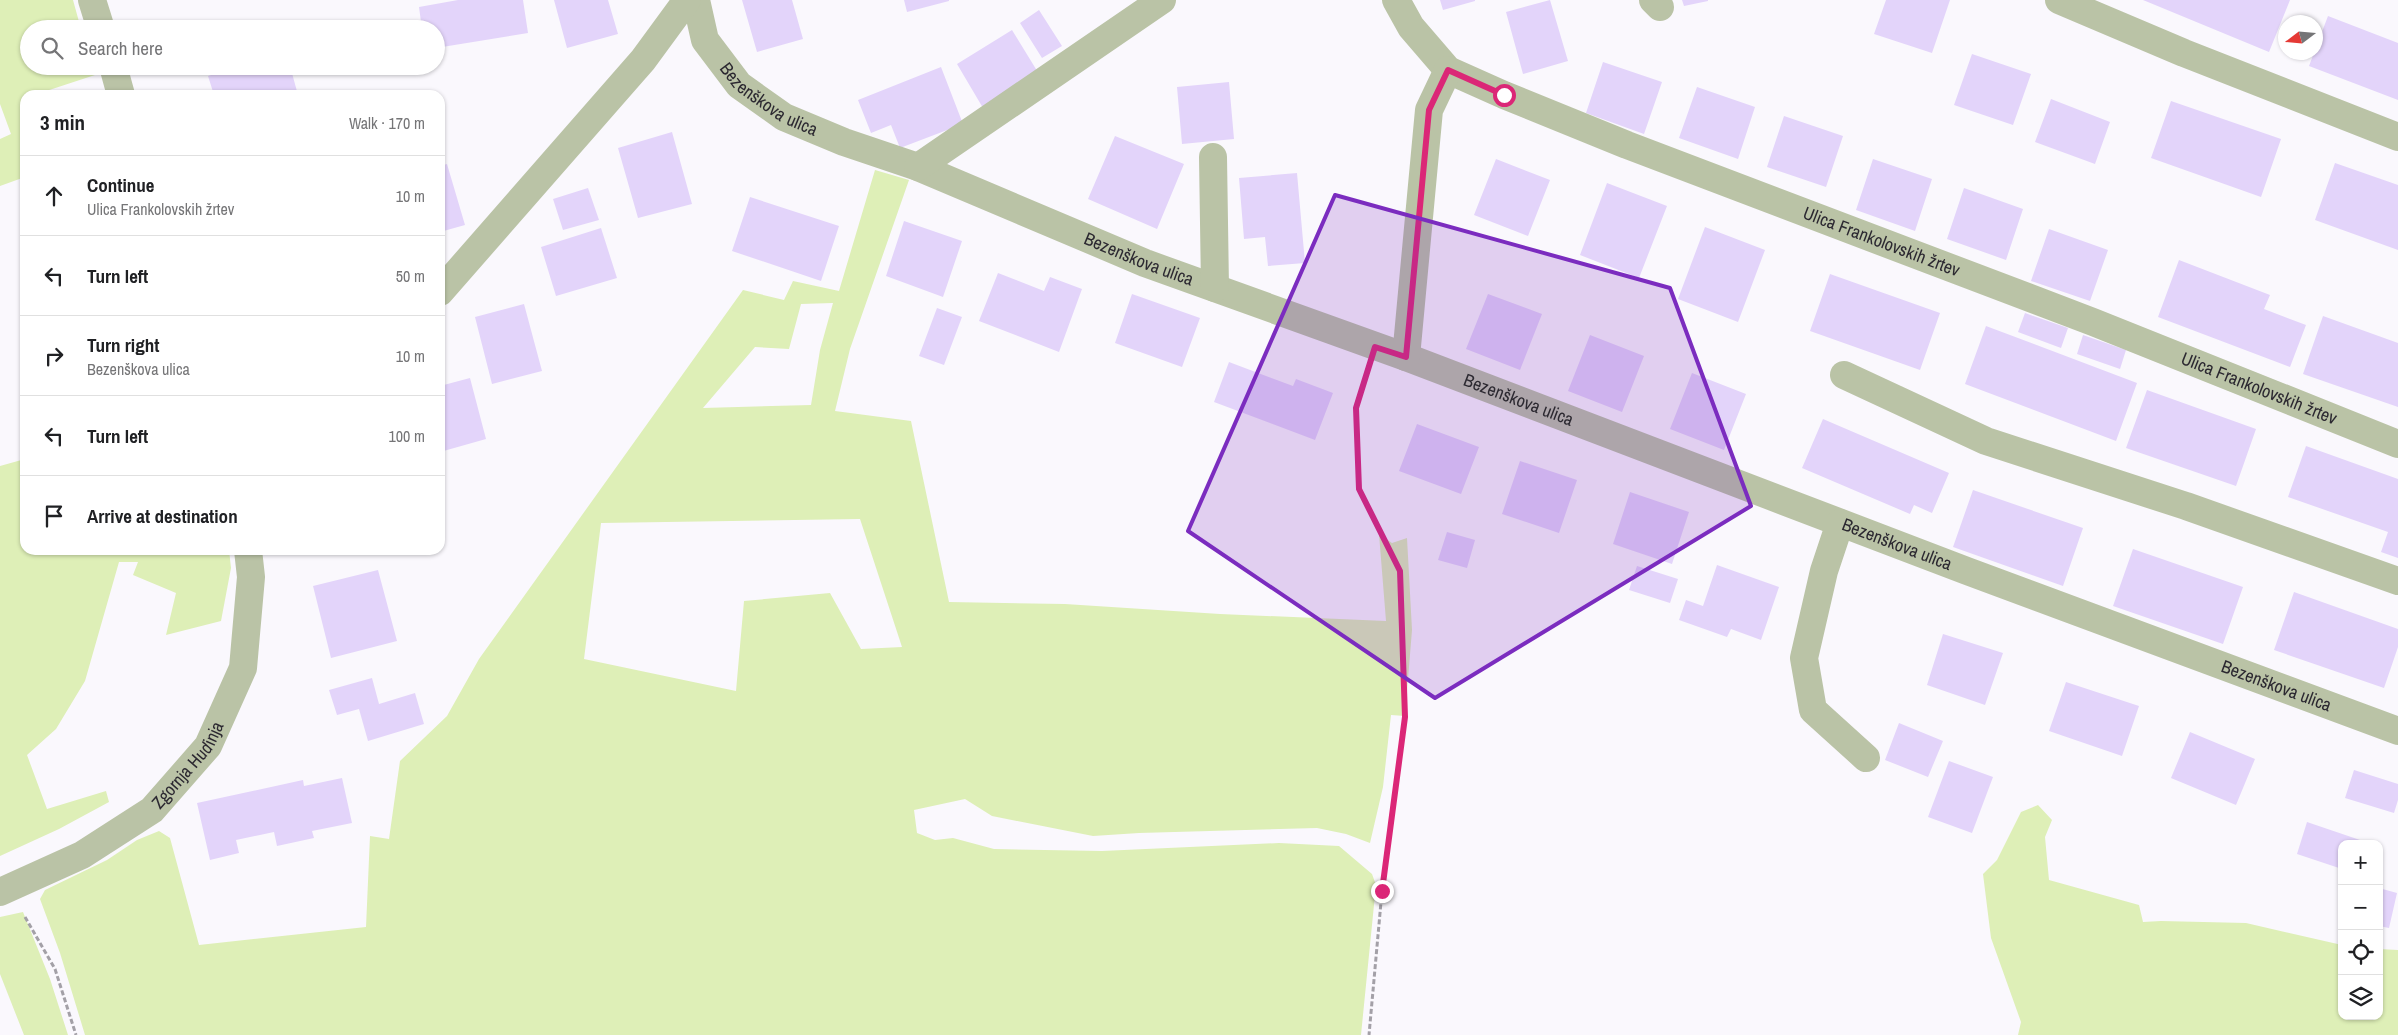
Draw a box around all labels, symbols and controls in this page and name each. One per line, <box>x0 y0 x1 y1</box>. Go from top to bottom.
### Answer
north arrow <box>2278 15 2323 60</box>
search box <box>20 20 445 75</box>
icon: search <box>38 34 66 62</box>
text: Search here <box>78 35 163 61</box>
street label: Bezenškova ulica <box>714 57 822 142</box>
route start <box>1493 84 1516 107</box>
text: 3 min <box>40 108 85 137</box>
text: Walk · 170 m <box>349 112 425 134</box>
text: Continue <box>87 172 155 198</box>
icon: ahead <box>40 182 68 210</box>
text: 10 m <box>396 185 425 207</box>
text: Ulica Frankolovskih žrtev <box>87 198 234 220</box>
street label: Ulica Frankolovskih žrtev <box>1800 200 1964 283</box>
street label: Bezenškova ulica <box>1080 226 1197 291</box>
icon: left <box>40 262 68 290</box>
text: Turn left <box>87 263 148 289</box>
text: 50 m <box>396 265 425 287</box>
text: Turn right <box>87 332 159 358</box>
icon: right <box>40 342 68 370</box>
text: 10 m <box>396 345 425 367</box>
street label: Ulica Frankolovskih žrtev <box>2178 346 2341 431</box>
text: Bezenškova ulica <box>87 358 190 380</box>
street label: Bezenškova ulica <box>1460 367 1577 432</box>
icon: left <box>40 422 68 450</box>
text: Turn left <box>87 423 148 449</box>
text: 100 m <box>389 425 425 447</box>
icon: arrive <box>40 502 68 530</box>
text: Arrive at destination <box>87 503 238 529</box>
street label: Bezenškova ulica <box>1838 511 1956 576</box>
street label: Bezenškova ulica <box>2218 653 2335 717</box>
street label: Zgornja Hudinja <box>146 718 229 814</box>
map controls <box>2338 840 2383 1020</box>
button: + <box>2338 840 2383 885</box>
route end <box>1371 880 1394 903</box>
button: − <box>2338 885 2383 930</box>
button: locate <box>2338 930 2383 975</box>
button: layers <box>2338 975 2383 1020</box>

